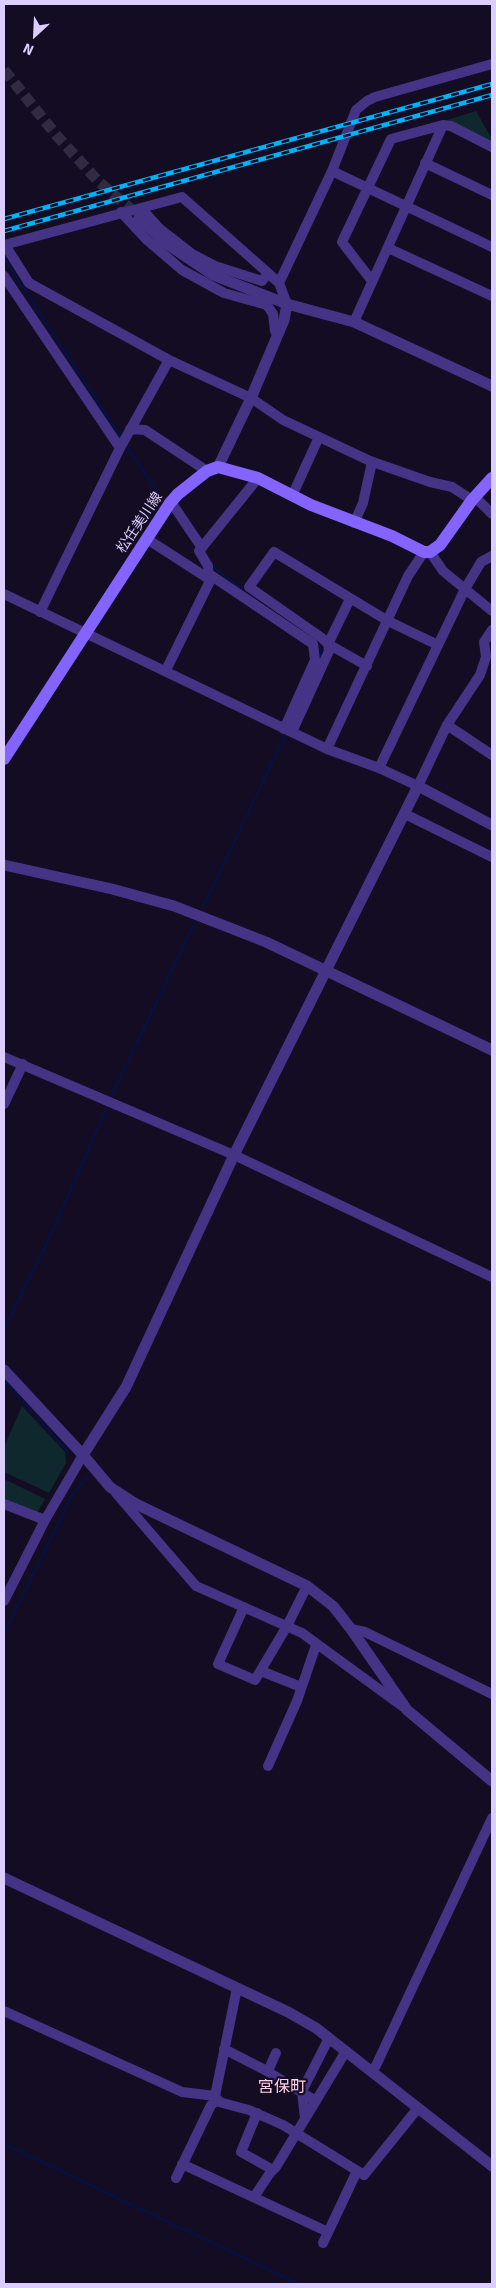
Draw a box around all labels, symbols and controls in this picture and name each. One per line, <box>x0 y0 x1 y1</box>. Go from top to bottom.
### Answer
north arrow <box>10 10 60 60</box>
text: N <box>20 39 36 59</box>
street label: 松任美川線 <box>113 489 167 557</box>
district label: 宮保町 <box>258 2078 306 2098</box>

